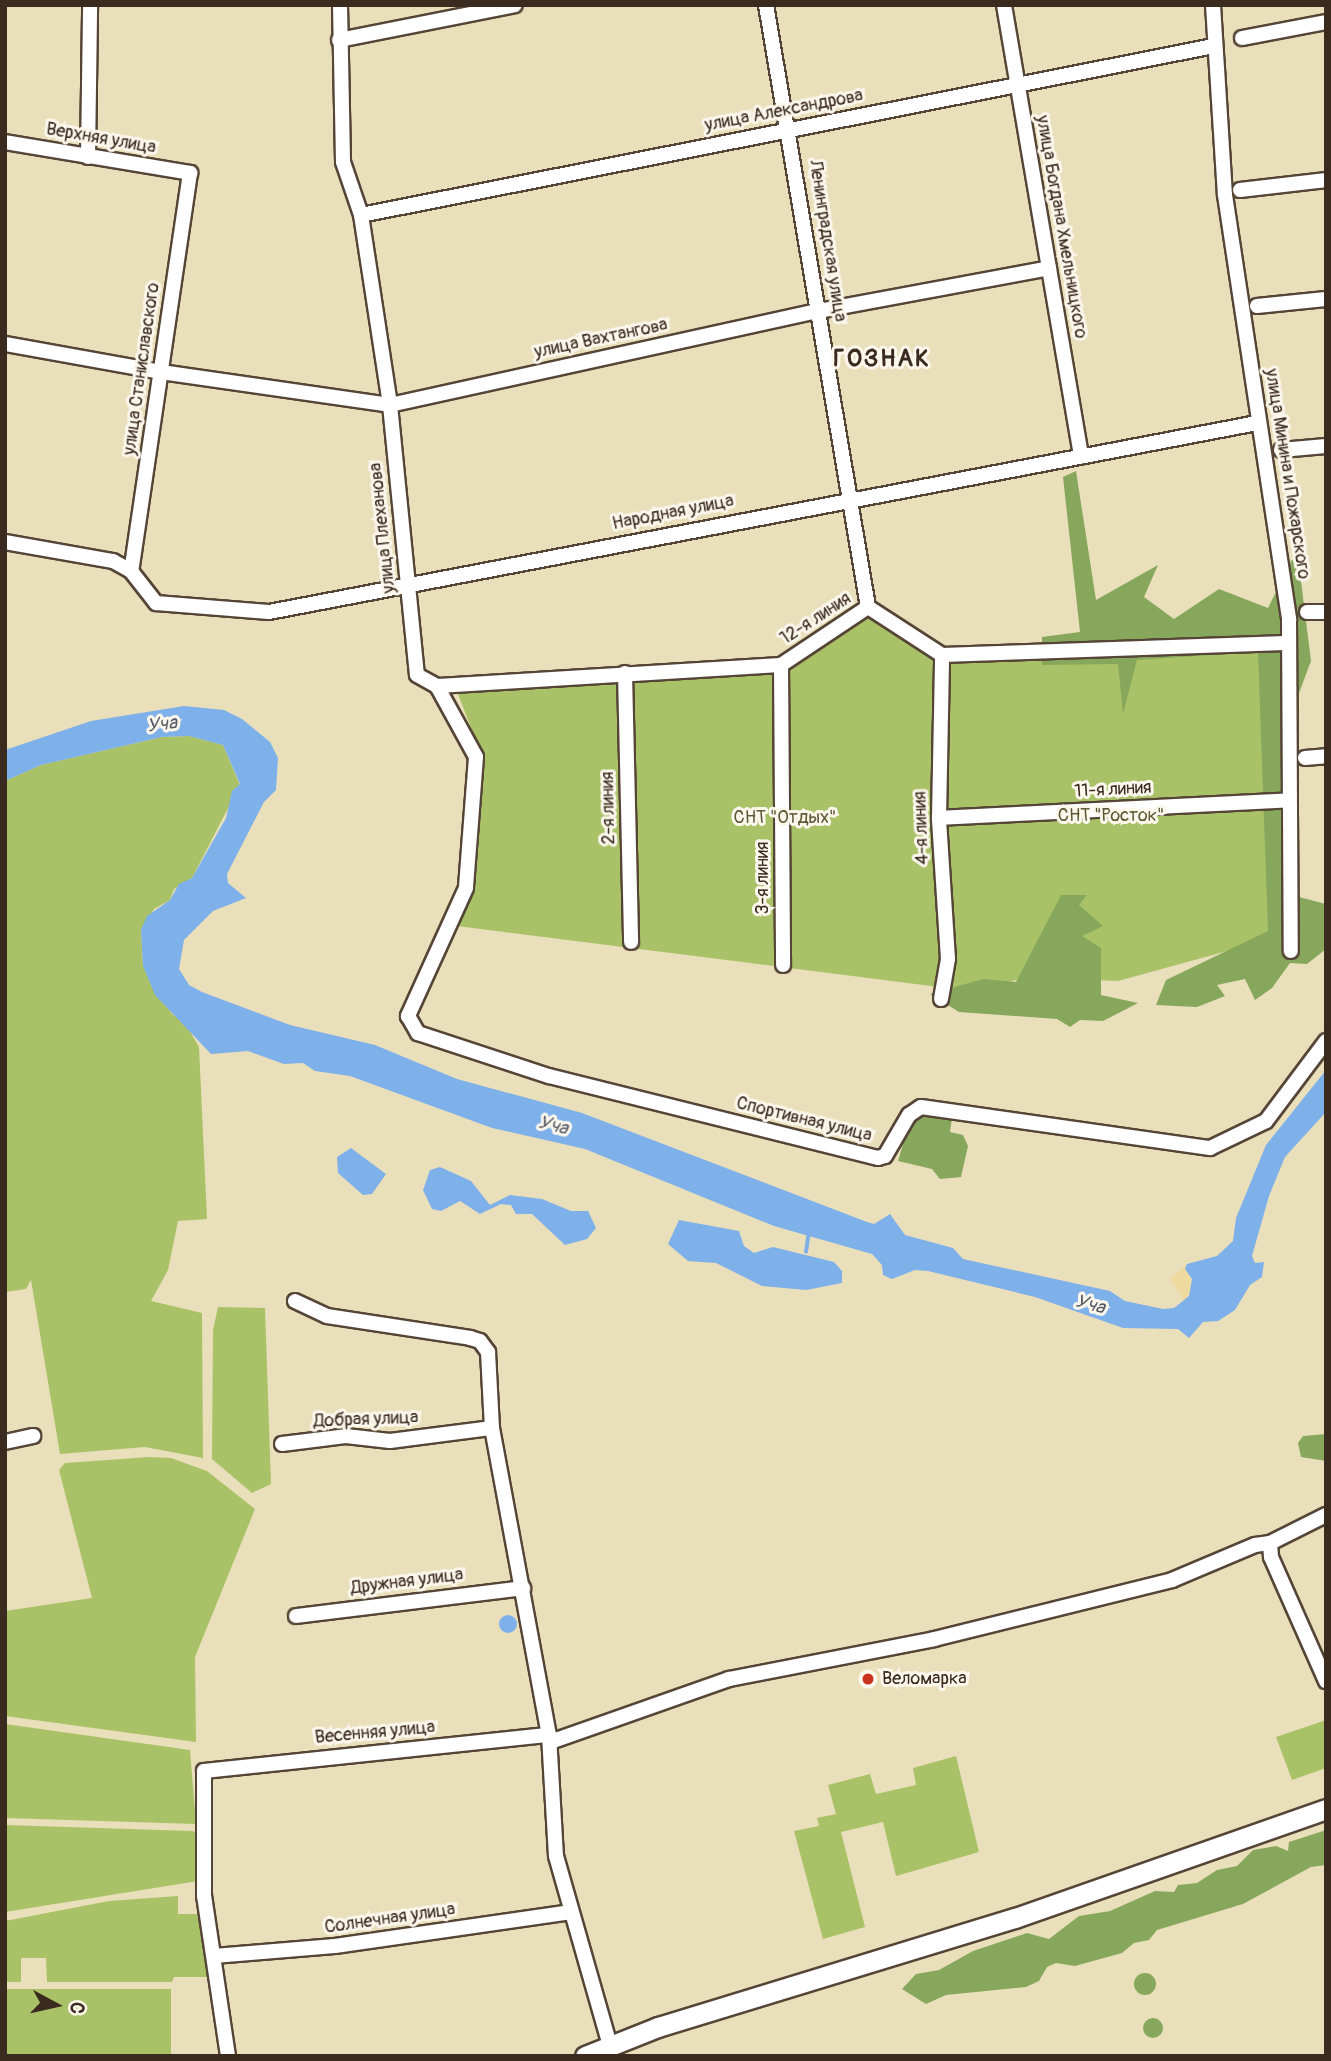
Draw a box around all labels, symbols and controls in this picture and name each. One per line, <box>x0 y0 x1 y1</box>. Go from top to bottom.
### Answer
street label: улица Александрова <box>703 85 865 137</box>
street label: улица Богдана Хмельницкого <box>1031 114 1091 340</box>
street label: Верхняя улица <box>44 119 158 159</box>
street label: Ленинградская улица <box>804 159 850 323</box>
street label: улица Станиславского <box>119 281 165 457</box>
street label: улица Вахтангова <box>532 314 670 364</box>
district label: ГОЗНАК <box>834 345 930 373</box>
street label: улица Минина и Пожарского <box>1260 367 1314 581</box>
street label: улица Плеханова <box>365 462 401 594</box>
street label: Народная улица <box>610 491 736 535</box>
street label: 12-я линия <box>777 588 855 650</box>
water label: Уча <box>146 712 178 738</box>
street label: 2-я линия <box>598 771 620 845</box>
street label: 11-я линия <box>1074 777 1152 803</box>
street label: 4-я линия <box>910 791 934 865</box>
park label: СНТ "Росток" <box>1058 805 1164 827</box>
park label: СНТ "Отдых" <box>734 807 836 829</box>
street label: 3-я линия <box>752 841 774 915</box>
street label: Спортивная улица <box>734 1093 874 1147</box>
water label: Уча <box>536 1111 570 1141</box>
water label: Уча <box>1073 1290 1107 1320</box>
street label: Добрая улица <box>313 1407 419 1433</box>
street label: Дружная улица <box>350 1564 464 1600</box>
place label: Веломарка <box>882 1668 967 1690</box>
marker: Веломарка <box>860 1671 876 1687</box>
street label: Весенняя улица <box>314 1717 436 1749</box>
street label: Солнечная улица <box>323 1899 457 1939</box>
north arrow <box>21 1970 91 2040</box>
text: С <box>64 2000 89 2015</box>

